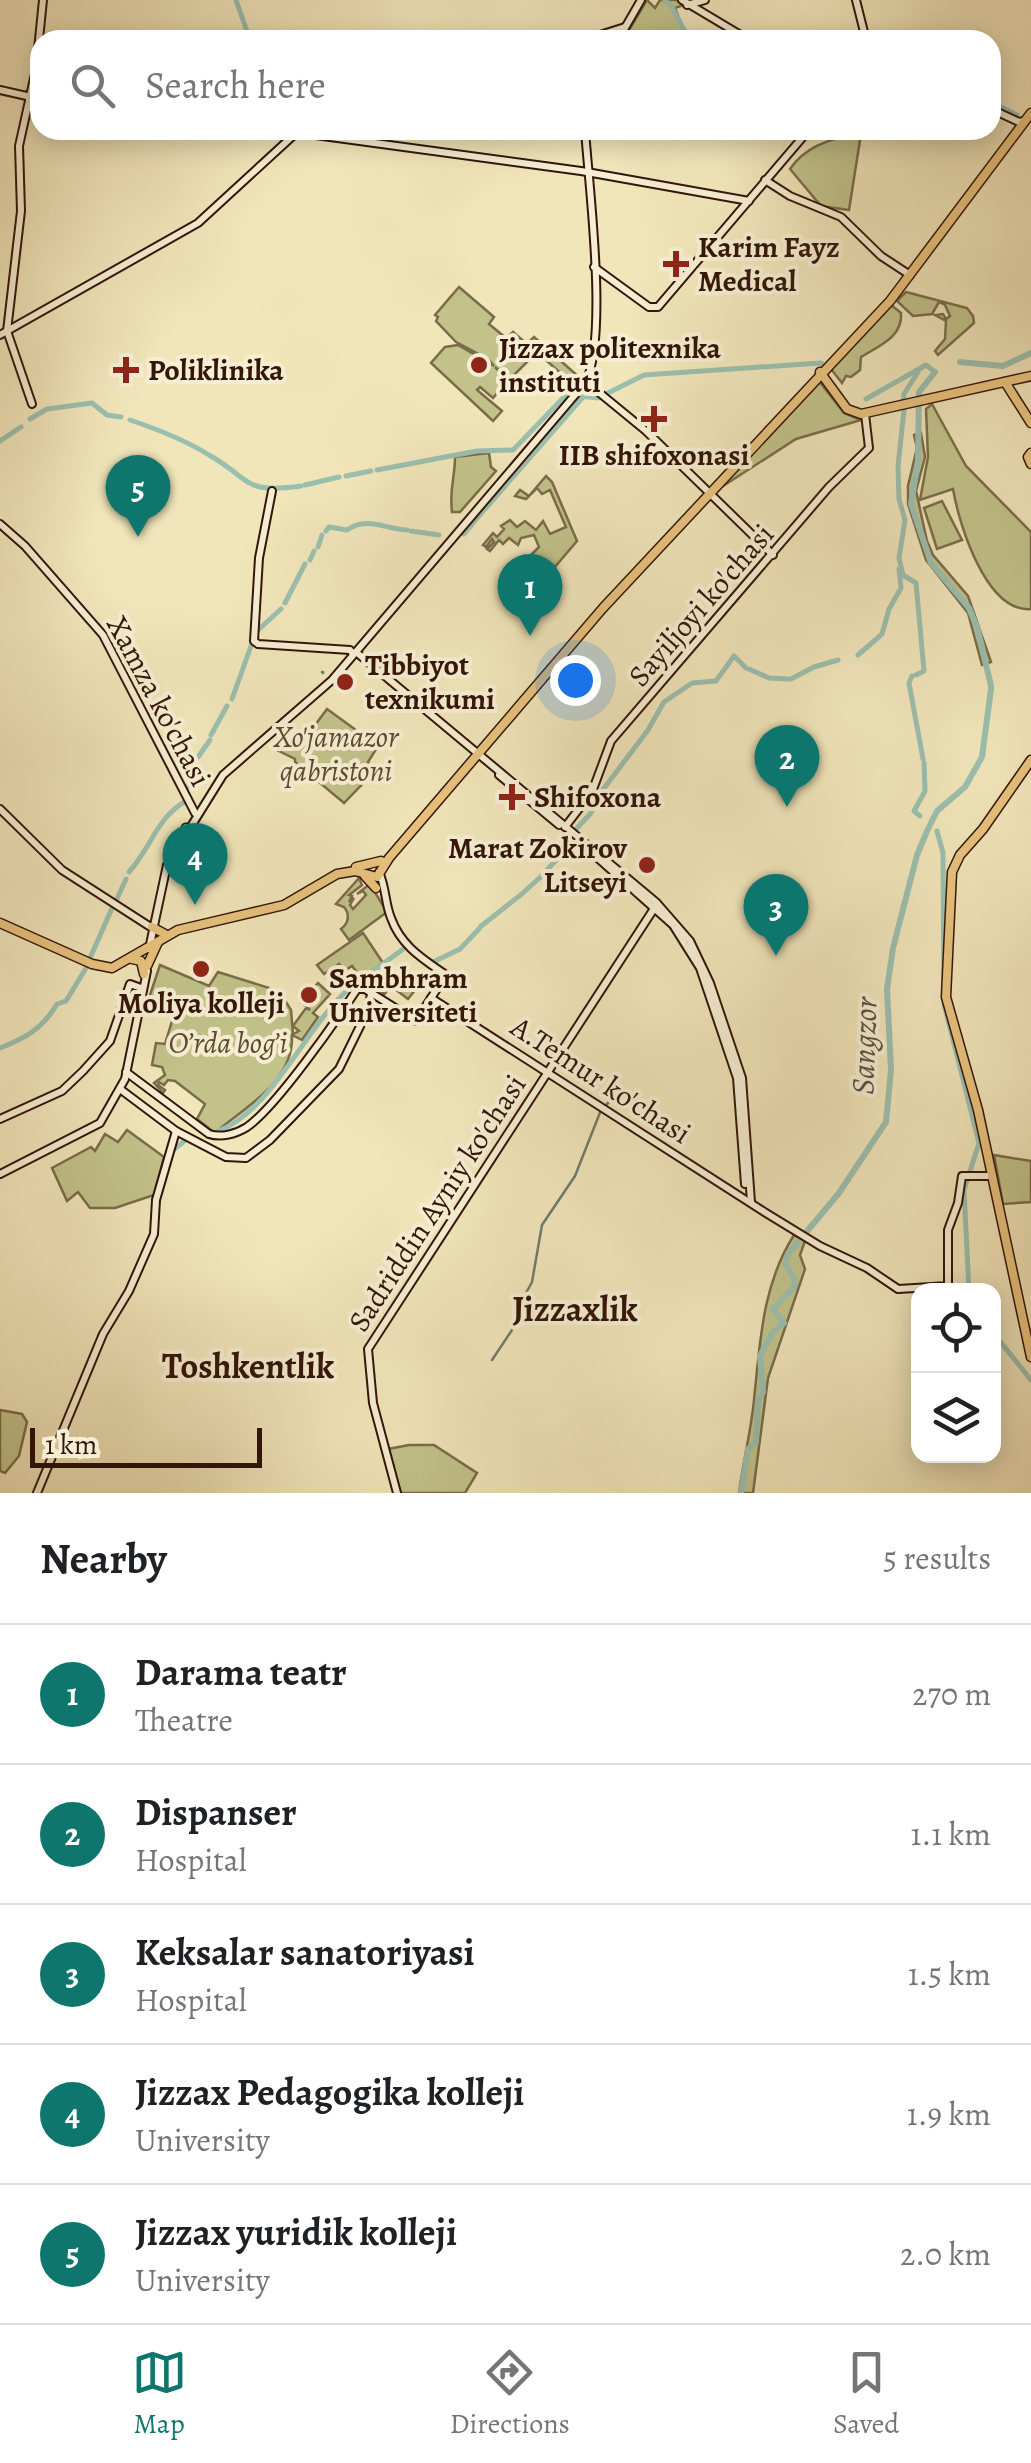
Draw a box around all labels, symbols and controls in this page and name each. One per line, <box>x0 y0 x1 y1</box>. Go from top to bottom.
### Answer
search box <box>30 30 1001 140</box>
icon: search <box>65 58 120 113</box>
text: Search here <box>145 59 326 111</box>
place label: Karim Fayz Medical <box>698 227 840 301</box>
marker: Karim Fayz Medical <box>663 251 689 277</box>
place label: Jizzax politexnika instituti <box>499 328 721 402</box>
place label: Poliklinika <box>148 350 284 390</box>
marker: Jizzax politexnika instituti <box>468 354 490 376</box>
marker: Poliklinika <box>113 357 139 383</box>
marker: IIB shifoxonasi <box>641 406 667 432</box>
place label: IIB shifoxonasi <box>559 435 749 475</box>
pin: 5 <box>106 454 170 537</box>
street label: Sayiljoyi ko'chasi <box>619 515 783 695</box>
pin: 1 <box>498 554 562 636</box>
street label: Xamza ko'chasi <box>97 609 221 793</box>
place label: Tibbiyot texnikumi <box>365 645 495 719</box>
your location <box>550 655 601 706</box>
marker: Tibbiyot texnikumi <box>334 671 356 693</box>
park label: Xo'jamazor qabristoni <box>273 717 400 791</box>
pin: 2 <box>754 724 820 807</box>
place label: Shifoxona <box>534 777 662 817</box>
marker: Shifoxona <box>499 784 525 810</box>
pin: 4 <box>162 822 228 905</box>
place label: Marat Zokirov Litseyi <box>448 828 628 902</box>
marker: Marat Zokirov Litseyi <box>636 854 658 876</box>
pin: 3 <box>744 874 808 956</box>
marker: Moliya kolleji <box>190 958 212 980</box>
place label: Sambhram Universiteti <box>329 958 477 1032</box>
place label: Moliya kolleji <box>117 983 285 1023</box>
marker: Sambhram Universiteti <box>298 984 320 1006</box>
water label: Sangzor <box>840 996 888 1095</box>
street label: A.Temur ko'chasi <box>503 1006 699 1153</box>
park label: O’rda bog’i <box>168 1023 288 1063</box>
street label: Sadriddin Ayniy ko'chasi <box>339 1067 535 1339</box>
map controls <box>911 1283 1001 1463</box>
button: locate <box>911 1283 1001 1373</box>
district label: Jizzaxlik <box>513 1285 638 1333</box>
district label: Toshkentlik <box>162 1342 334 1390</box>
button: layers <box>911 1373 1001 1463</box>
scale bar <box>30 1423 262 1468</box>
text: 1 km <box>45 1426 97 1464</box>
text: Nearby <box>40 1530 167 1587</box>
text: 5 results <box>883 1536 991 1580</box>
text: Darama teatr <box>135 1646 347 1698</box>
text: 1 <box>67 1672 78 1716</box>
text: 270 m <box>912 1672 991 1716</box>
text: Theatre <box>135 1698 233 1742</box>
text: Dispanser <box>135 1786 297 1838</box>
text: 2 <box>65 1812 80 1856</box>
text: 1.1 km <box>910 1812 991 1856</box>
text: Hospital <box>135 1838 247 1882</box>
text: Keksalar sanatoriyasi <box>135 1926 475 1978</box>
text: 3 <box>66 1952 79 1996</box>
text: 1.5 km <box>908 1952 991 1996</box>
text: Hospital <box>135 1978 247 2022</box>
text: Jizzax Pedagogika kolleji <box>135 2066 524 2118</box>
text: 4 <box>65 2092 80 2136</box>
text: 1.9 km <box>907 2092 991 2136</box>
text: University <box>135 2118 270 2162</box>
text: Jizzax yuridik kolleji <box>135 2206 457 2258</box>
text: 5 <box>66 2232 79 2276</box>
text: 2.0 km <box>900 2232 991 2276</box>
text: University <box>135 2258 270 2302</box>
tab: Map <box>132 2345 187 2443</box>
tab: Directions <box>450 2345 570 2443</box>
tab: Saved <box>833 2345 899 2443</box>

